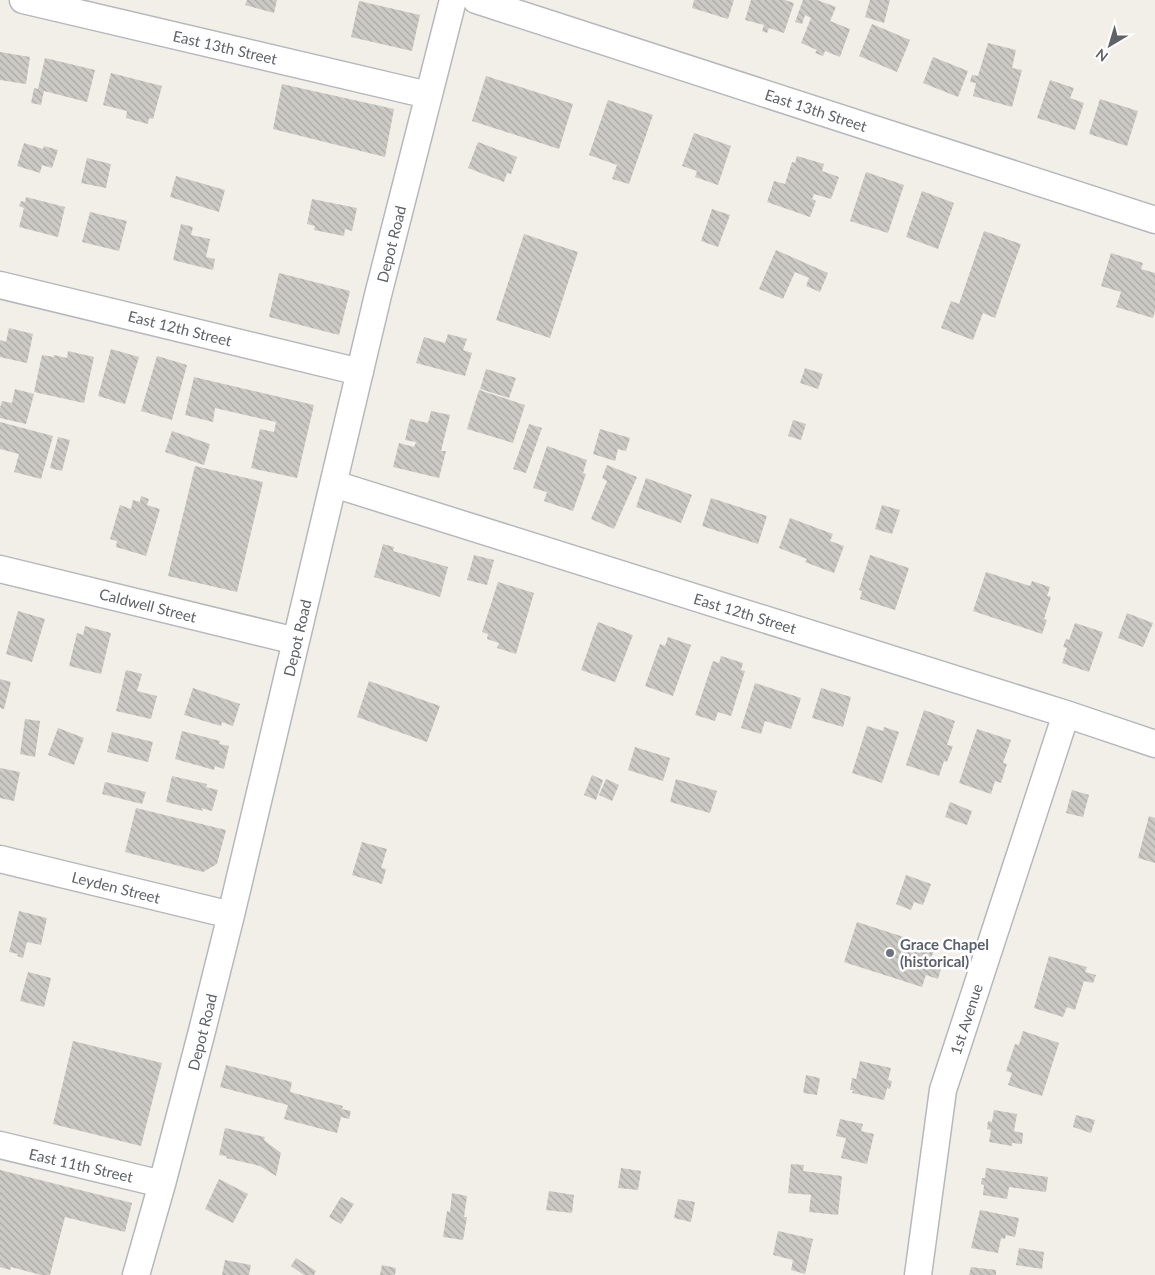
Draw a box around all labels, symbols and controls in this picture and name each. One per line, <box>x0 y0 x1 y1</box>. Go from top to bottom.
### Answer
north arrow <box>1085 20 1135 70</box>
street label: East 13th Street <box>171 26 279 68</box>
text: N <box>1092 46 1111 66</box>
street label: East 13th Street <box>763 85 870 135</box>
street label: Depot Road <box>373 204 409 284</box>
street label: East 12th Street <box>126 306 234 350</box>
street label: Caldwell Street <box>98 584 199 626</box>
street label: East 12th Street <box>692 589 799 637</box>
street label: Depot Road <box>279 598 315 678</box>
street label: Leyden Street <box>70 867 163 907</box>
place label: Grace Chapel (historical) <box>900 935 989 970</box>
marker: Grace Chapel (historical) <box>884 947 896 959</box>
street label: 1st Avenue <box>946 981 986 1057</box>
street label: Depot Road <box>184 992 220 1072</box>
street label: East 11th Street <box>27 1144 135 1186</box>

